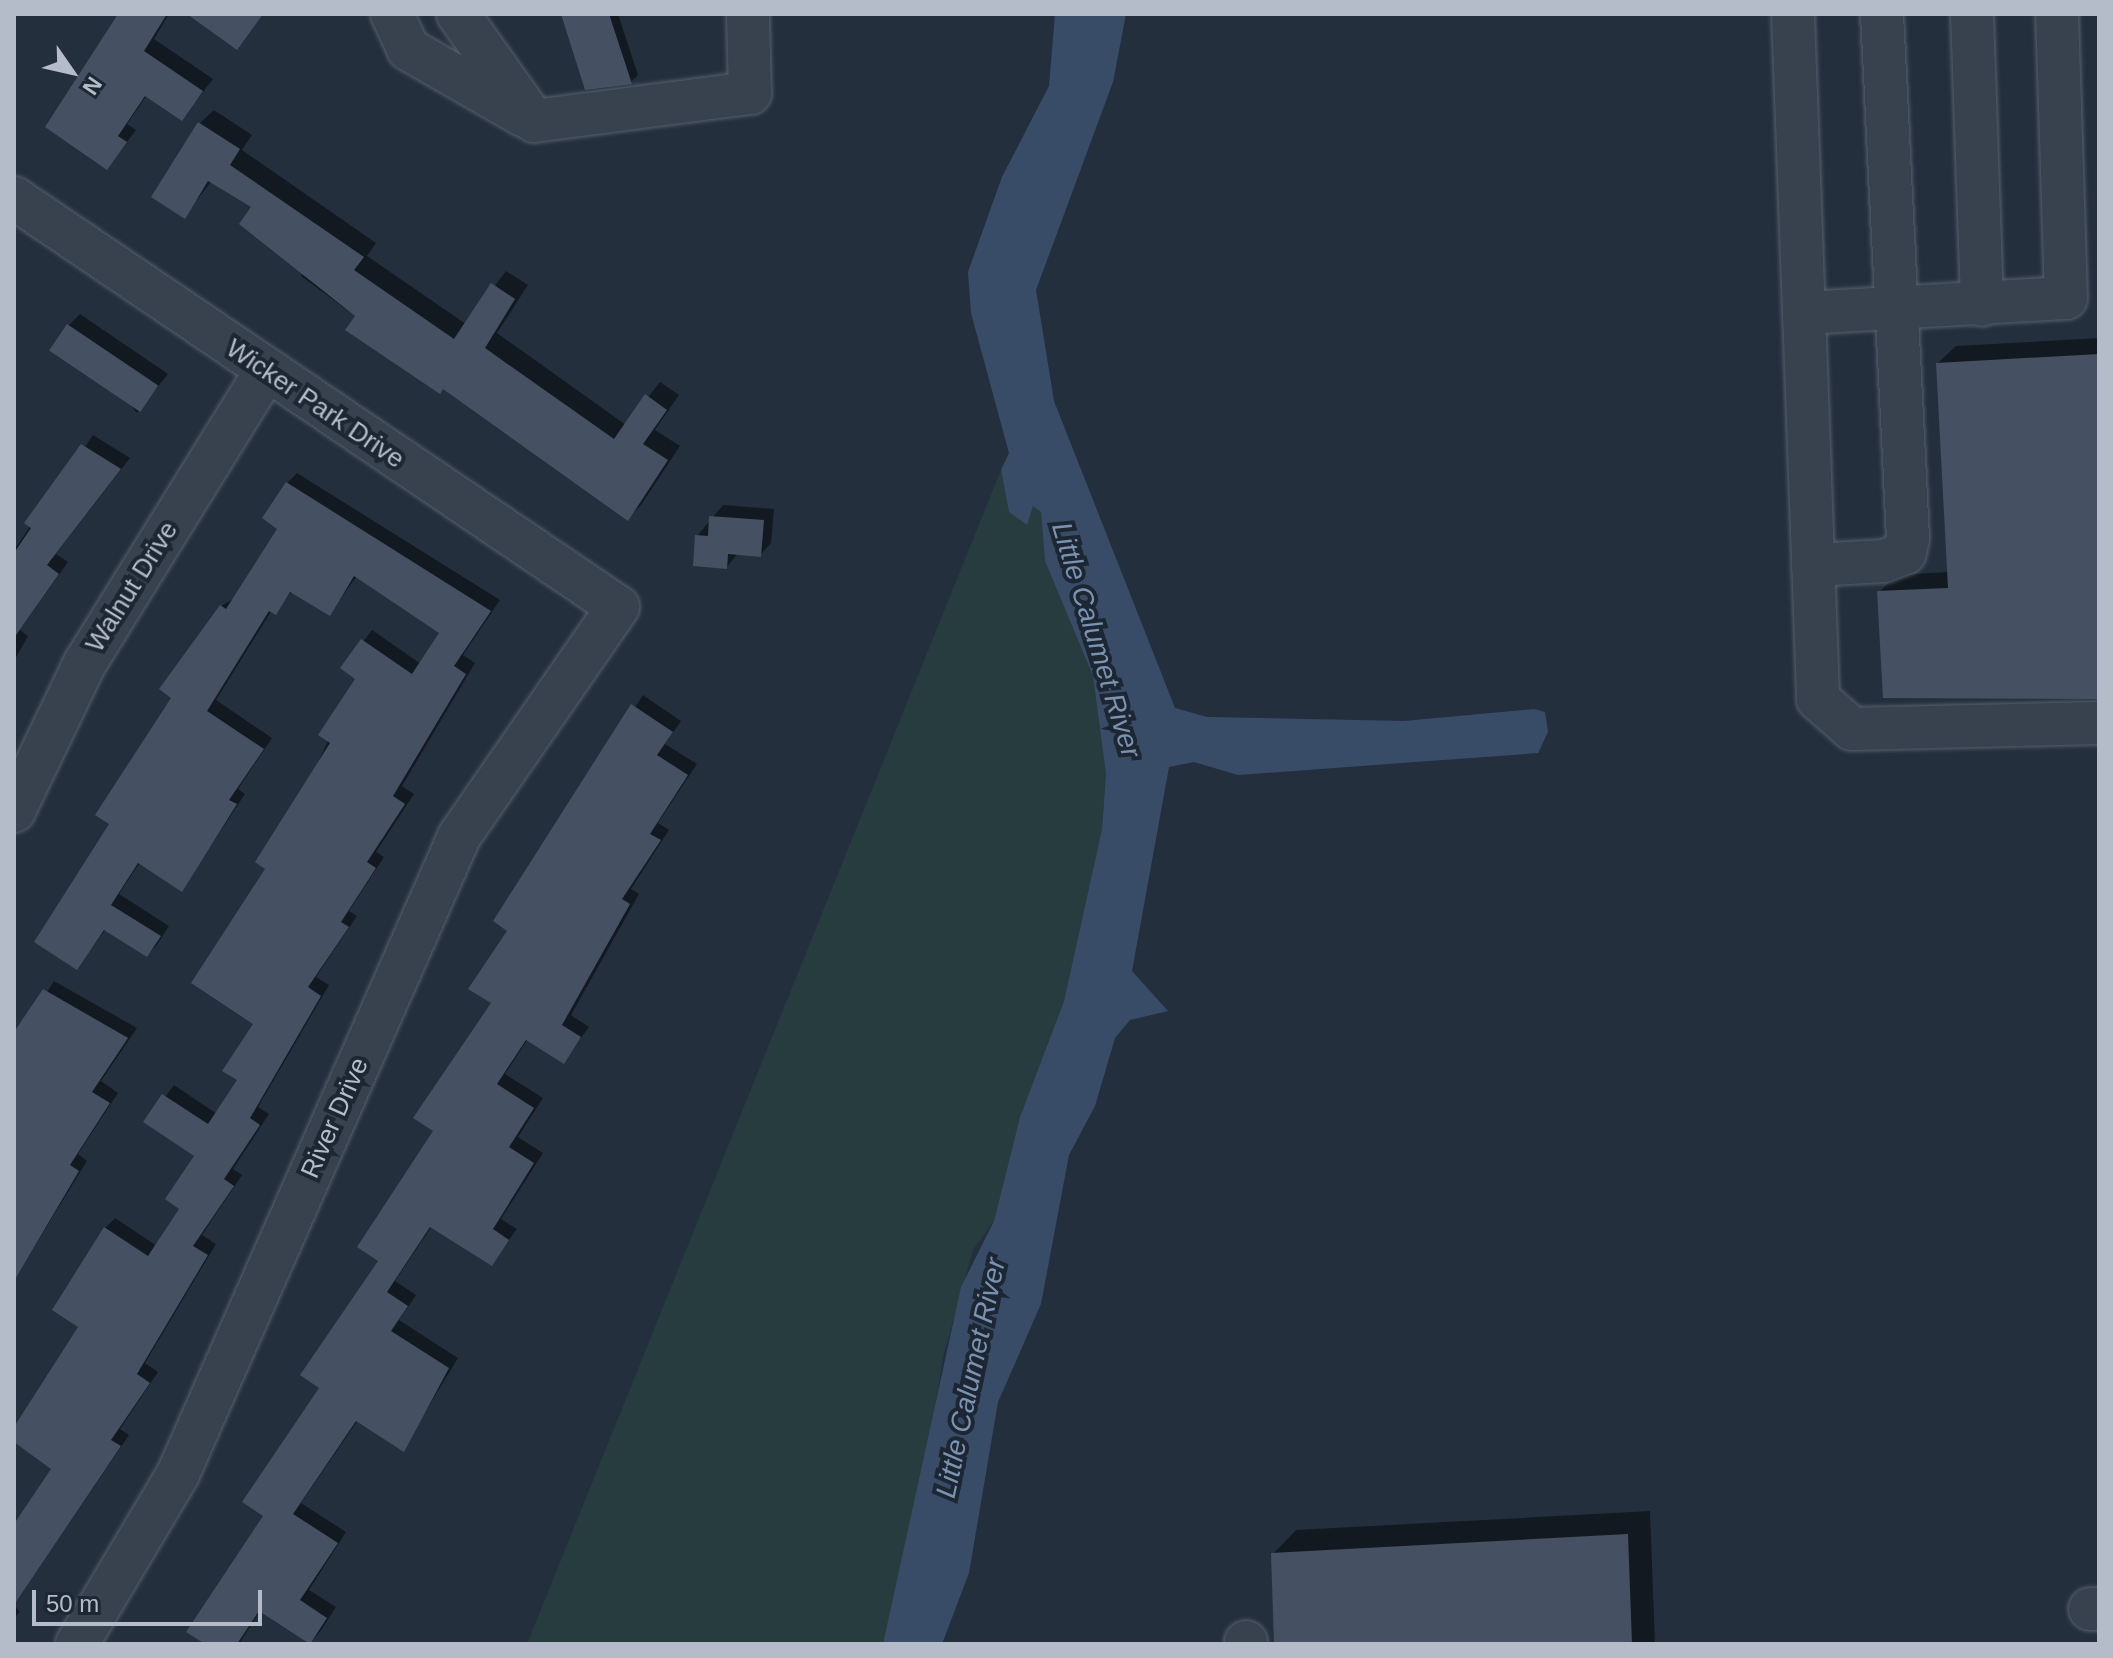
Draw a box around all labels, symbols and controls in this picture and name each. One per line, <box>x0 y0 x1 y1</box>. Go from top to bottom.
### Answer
north arrow <box>32 32 112 112</box>
text: N <box>78 72 107 99</box>
street label: Wicker Park Drive <box>220 333 410 475</box>
street label: Walnut Drive <box>80 516 184 658</box>
water label: Little Calumet River <box>1044 518 1148 762</box>
street label: River Drive <box>295 1053 375 1183</box>
water label: Little Calumet River <box>929 1255 1013 1501</box>
scale bar <box>36 1574 266 1624</box>
text: 50 m <box>46 1590 99 1617</box>

